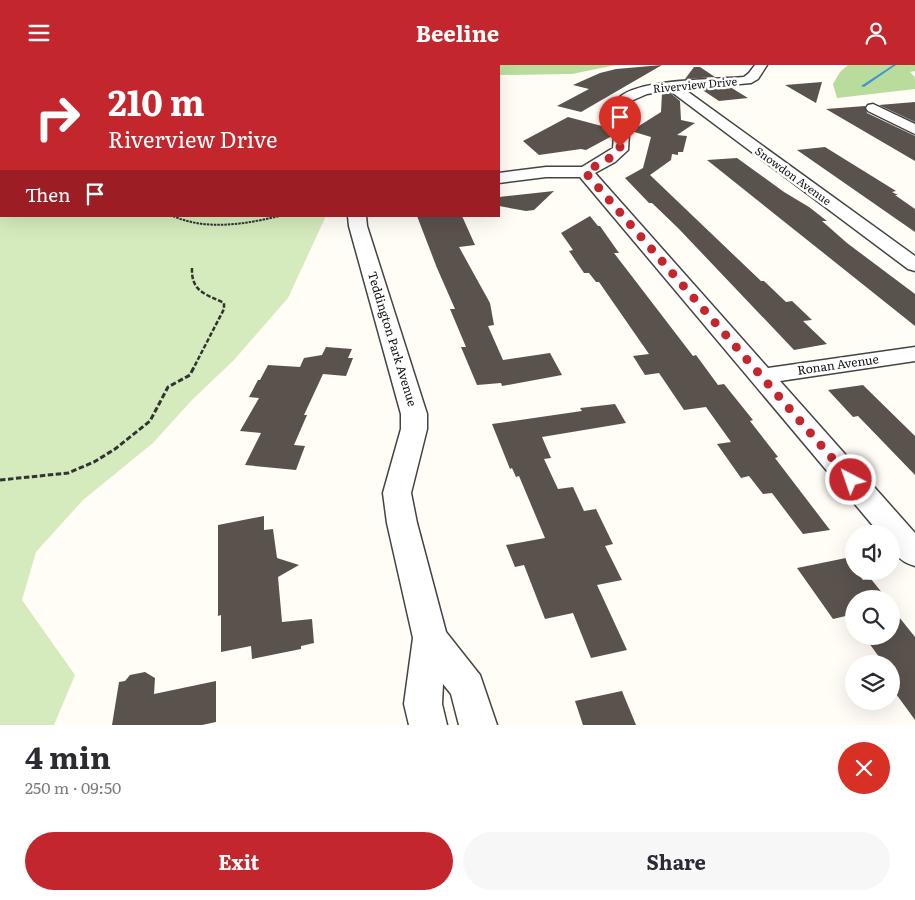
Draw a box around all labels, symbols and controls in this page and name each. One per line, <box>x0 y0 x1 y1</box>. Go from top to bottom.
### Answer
text: Beeline <box>416 16 499 49</box>
icon: menu <box>25 19 53 47</box>
icon: person <box>862 19 890 47</box>
street label: Riverview Drive <box>652 72 738 96</box>
text: 210 m <box>108 75 205 127</box>
icon: right <box>25 85 90 150</box>
pin <box>599 96 641 147</box>
icon: arrive <box>606 103 634 131</box>
text: Riverview Drive <box>108 122 277 155</box>
street label: Snowdon Avenue <box>752 142 835 208</box>
text: Then <box>25 180 71 208</box>
icon: arrive <box>81 180 109 208</box>
street label: Teddington Park Avenue <box>364 269 422 408</box>
street label: Ronan Avenue <box>796 349 880 379</box>
position arrow <box>824 453 876 505</box>
map controls <box>845 525 900 710</box>
button: sound <box>845 525 900 580</box>
button: search <box>845 590 900 645</box>
button: layers <box>845 655 900 710</box>
text: 4 min <box>25 734 111 778</box>
button: close <box>838 742 890 794</box>
text: 250 m · 09:50 <box>25 775 121 799</box>
button: Exit <box>25 832 453 890</box>
button: Share <box>463 832 890 890</box>

